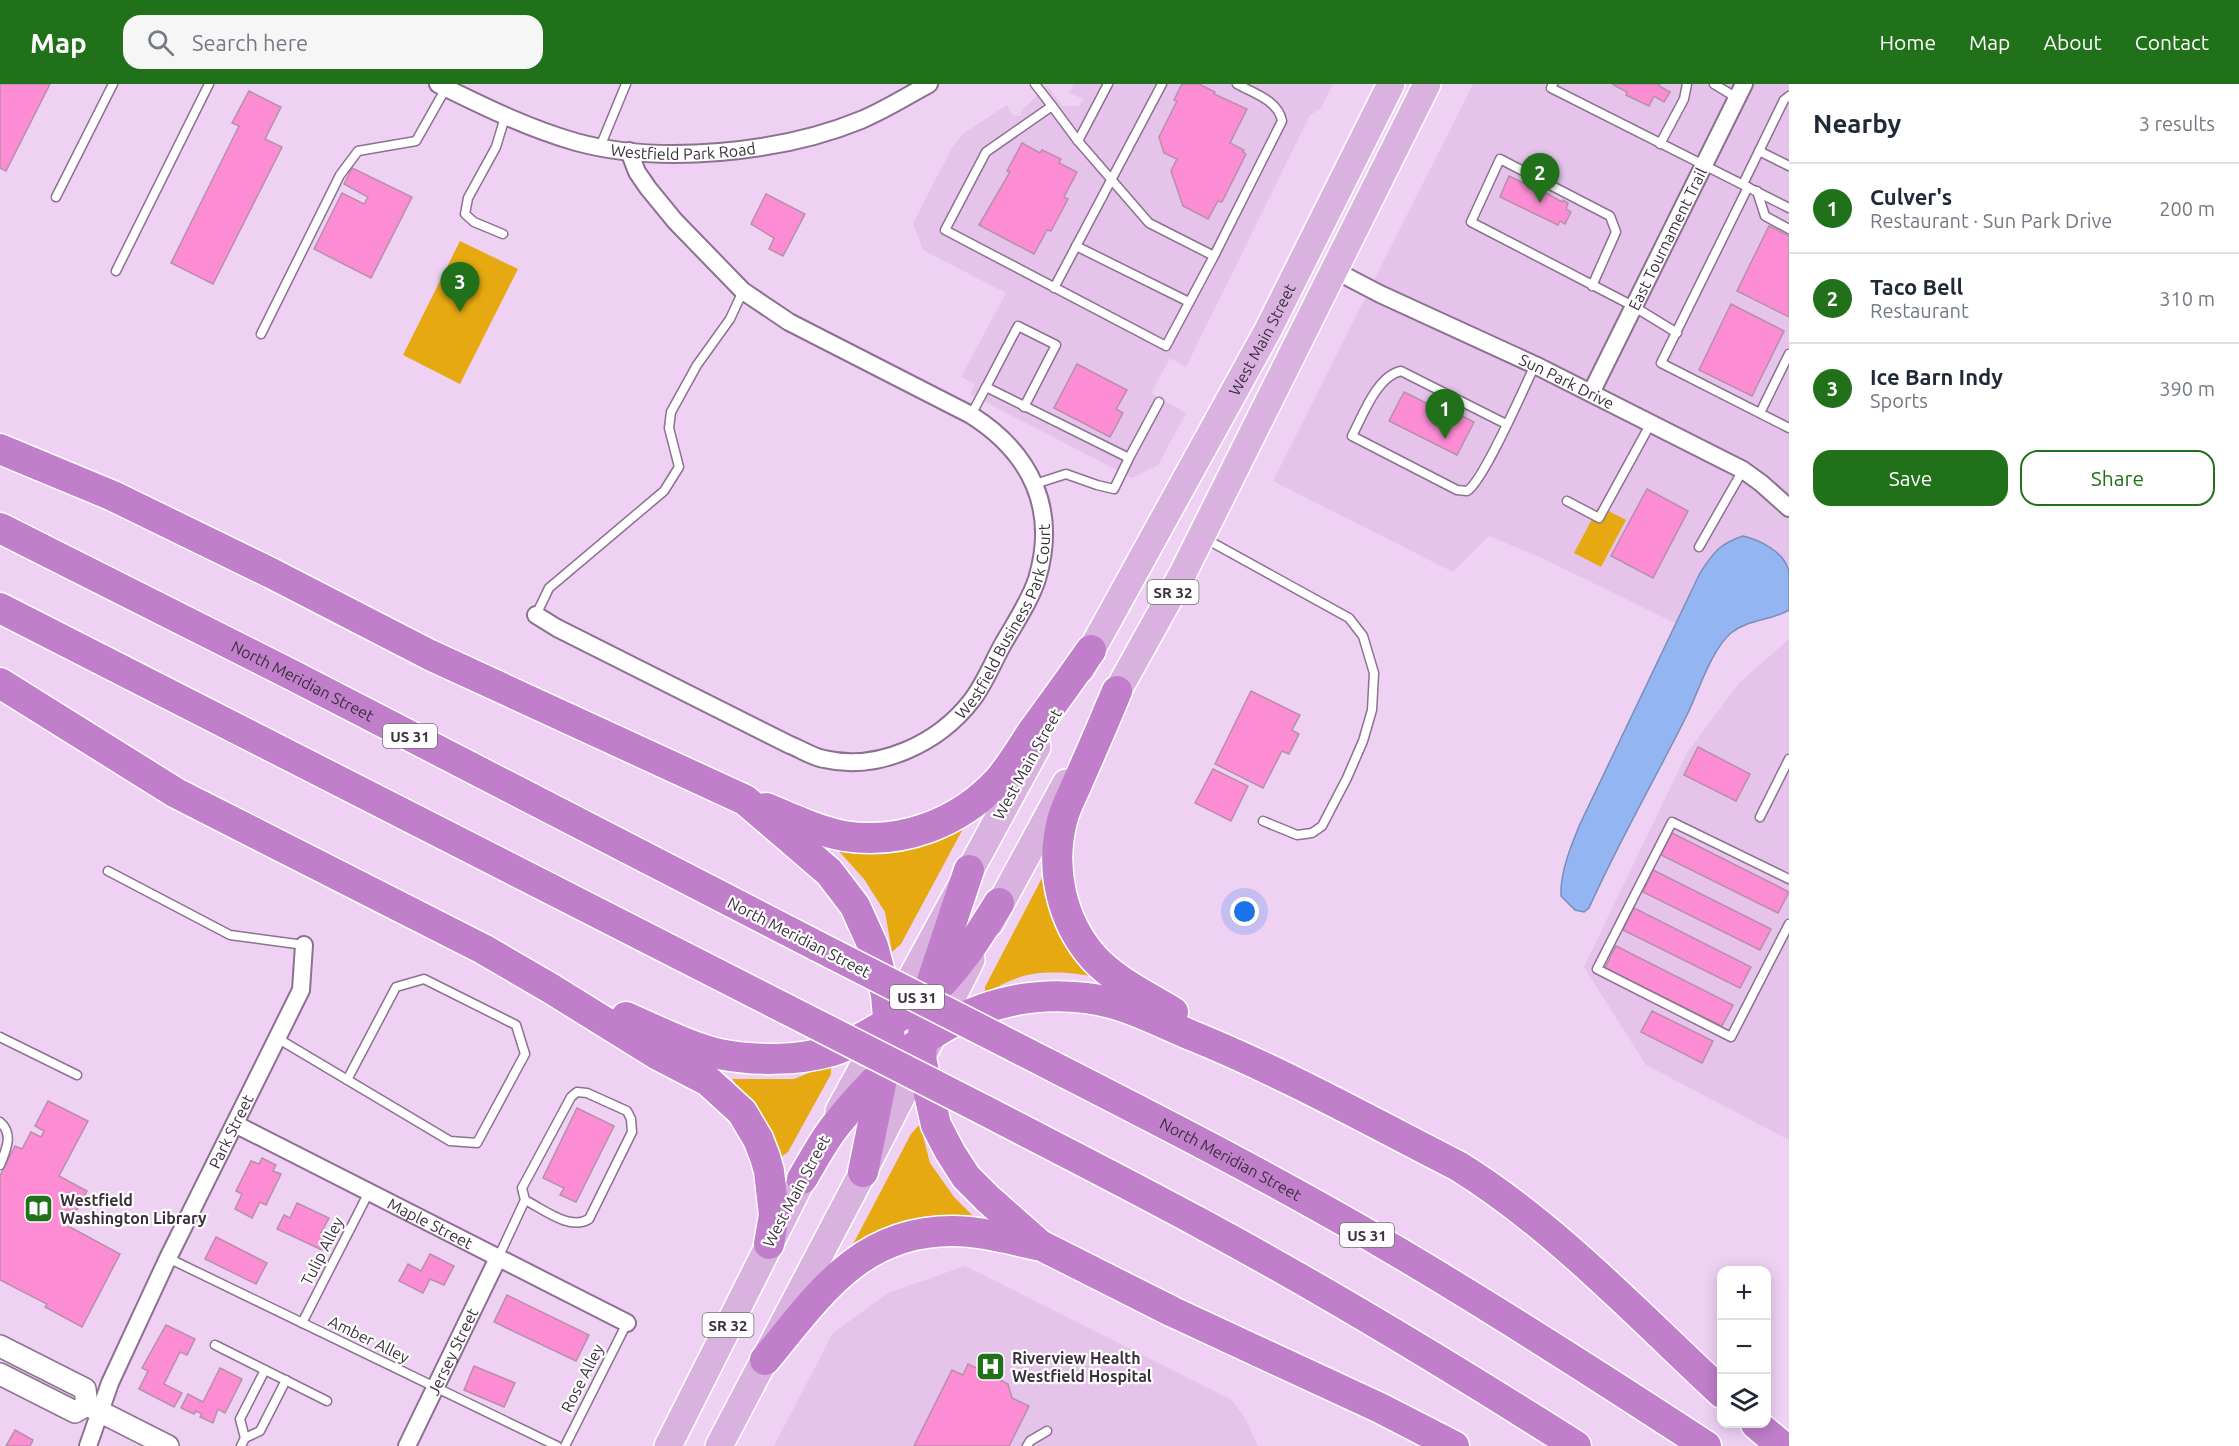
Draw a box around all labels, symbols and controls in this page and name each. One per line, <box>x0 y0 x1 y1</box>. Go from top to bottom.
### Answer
search box <box>123 15 543 69</box>
icon: search <box>144 26 177 59</box>
text: Map <box>30 27 87 58</box>
text: Search here <box>192 30 308 55</box>
text: Home <box>1879 30 1936 54</box>
text: Map <box>1969 30 2010 54</box>
text: About <box>2043 30 2102 54</box>
text: Contact <box>2135 30 2209 54</box>
text: Nearby <box>1813 109 1901 138</box>
text: 3 results <box>2139 112 2215 135</box>
street label: Westfield Park Road <box>609 139 757 163</box>
pin: 2 <box>1520 154 1560 203</box>
street label: East Tournament Trail <box>1624 165 1710 313</box>
text: Culver's <box>1870 184 1952 209</box>
text: 1 <box>1827 197 1838 220</box>
text: 200 m <box>2159 197 2215 220</box>
text: Restaurant · Sun Park Drive <box>1870 209 2112 232</box>
pin: 3 <box>440 262 480 312</box>
text: Taco Bell <box>1870 274 1963 299</box>
street label: West Main Street <box>1225 280 1299 398</box>
text: 2 <box>1827 287 1838 310</box>
text: 310 m <box>2159 287 2215 310</box>
text: Restaurant <box>1870 299 1969 322</box>
street label: Sun Park Drive <box>1516 350 1617 412</box>
text: Ice Barn Indy <box>1870 364 2003 389</box>
text: 3 <box>1827 377 1838 400</box>
text: 390 m <box>2159 377 2215 400</box>
text: Sports <box>1870 389 1928 412</box>
pin: 1 <box>1426 390 1464 439</box>
button: Save <box>1813 450 2008 506</box>
button: Share <box>2020 450 2215 506</box>
street label: Westfield Business Park Court <box>951 523 1053 722</box>
road number: SR 32 <box>1148 580 1198 604</box>
street label: North Meridian Street <box>228 637 378 725</box>
street label: West Main Street <box>989 705 1065 822</box>
road number: US 31 <box>383 724 437 748</box>
street label: North Meridian Street <box>725 893 874 981</box>
your location <box>1230 897 1259 926</box>
road number: US 31 <box>890 985 944 1009</box>
street label: Park Street <box>205 1091 257 1171</box>
street label: North Meridian Street <box>1157 1114 1305 1204</box>
street label: West Main Street <box>759 1132 833 1250</box>
place label: Westfield Washington Library <box>60 1191 207 1227</box>
library icon: Westfield Washington Library <box>23 1193 55 1225</box>
street label: Maple Street <box>385 1194 476 1253</box>
street label: Tulip Alley <box>297 1214 347 1288</box>
road number: US 31 <box>1340 1223 1394 1247</box>
map controls <box>1717 1266 1771 1428</box>
button: + <box>1717 1266 1771 1320</box>
street label: Jersey Street <box>424 1304 482 1398</box>
street label: Amber Alley <box>326 1312 413 1366</box>
road number: SR 32 <box>702 1313 754 1337</box>
button: − <box>1717 1320 1771 1374</box>
street label: Rose Alley <box>557 1341 607 1415</box>
place label: Riverview Health Westfield Hospital <box>1012 1349 1152 1385</box>
hospital icon: Riverview Health Westfield Hospital <box>975 1351 1007 1383</box>
button: layers <box>1717 1374 1771 1428</box>

